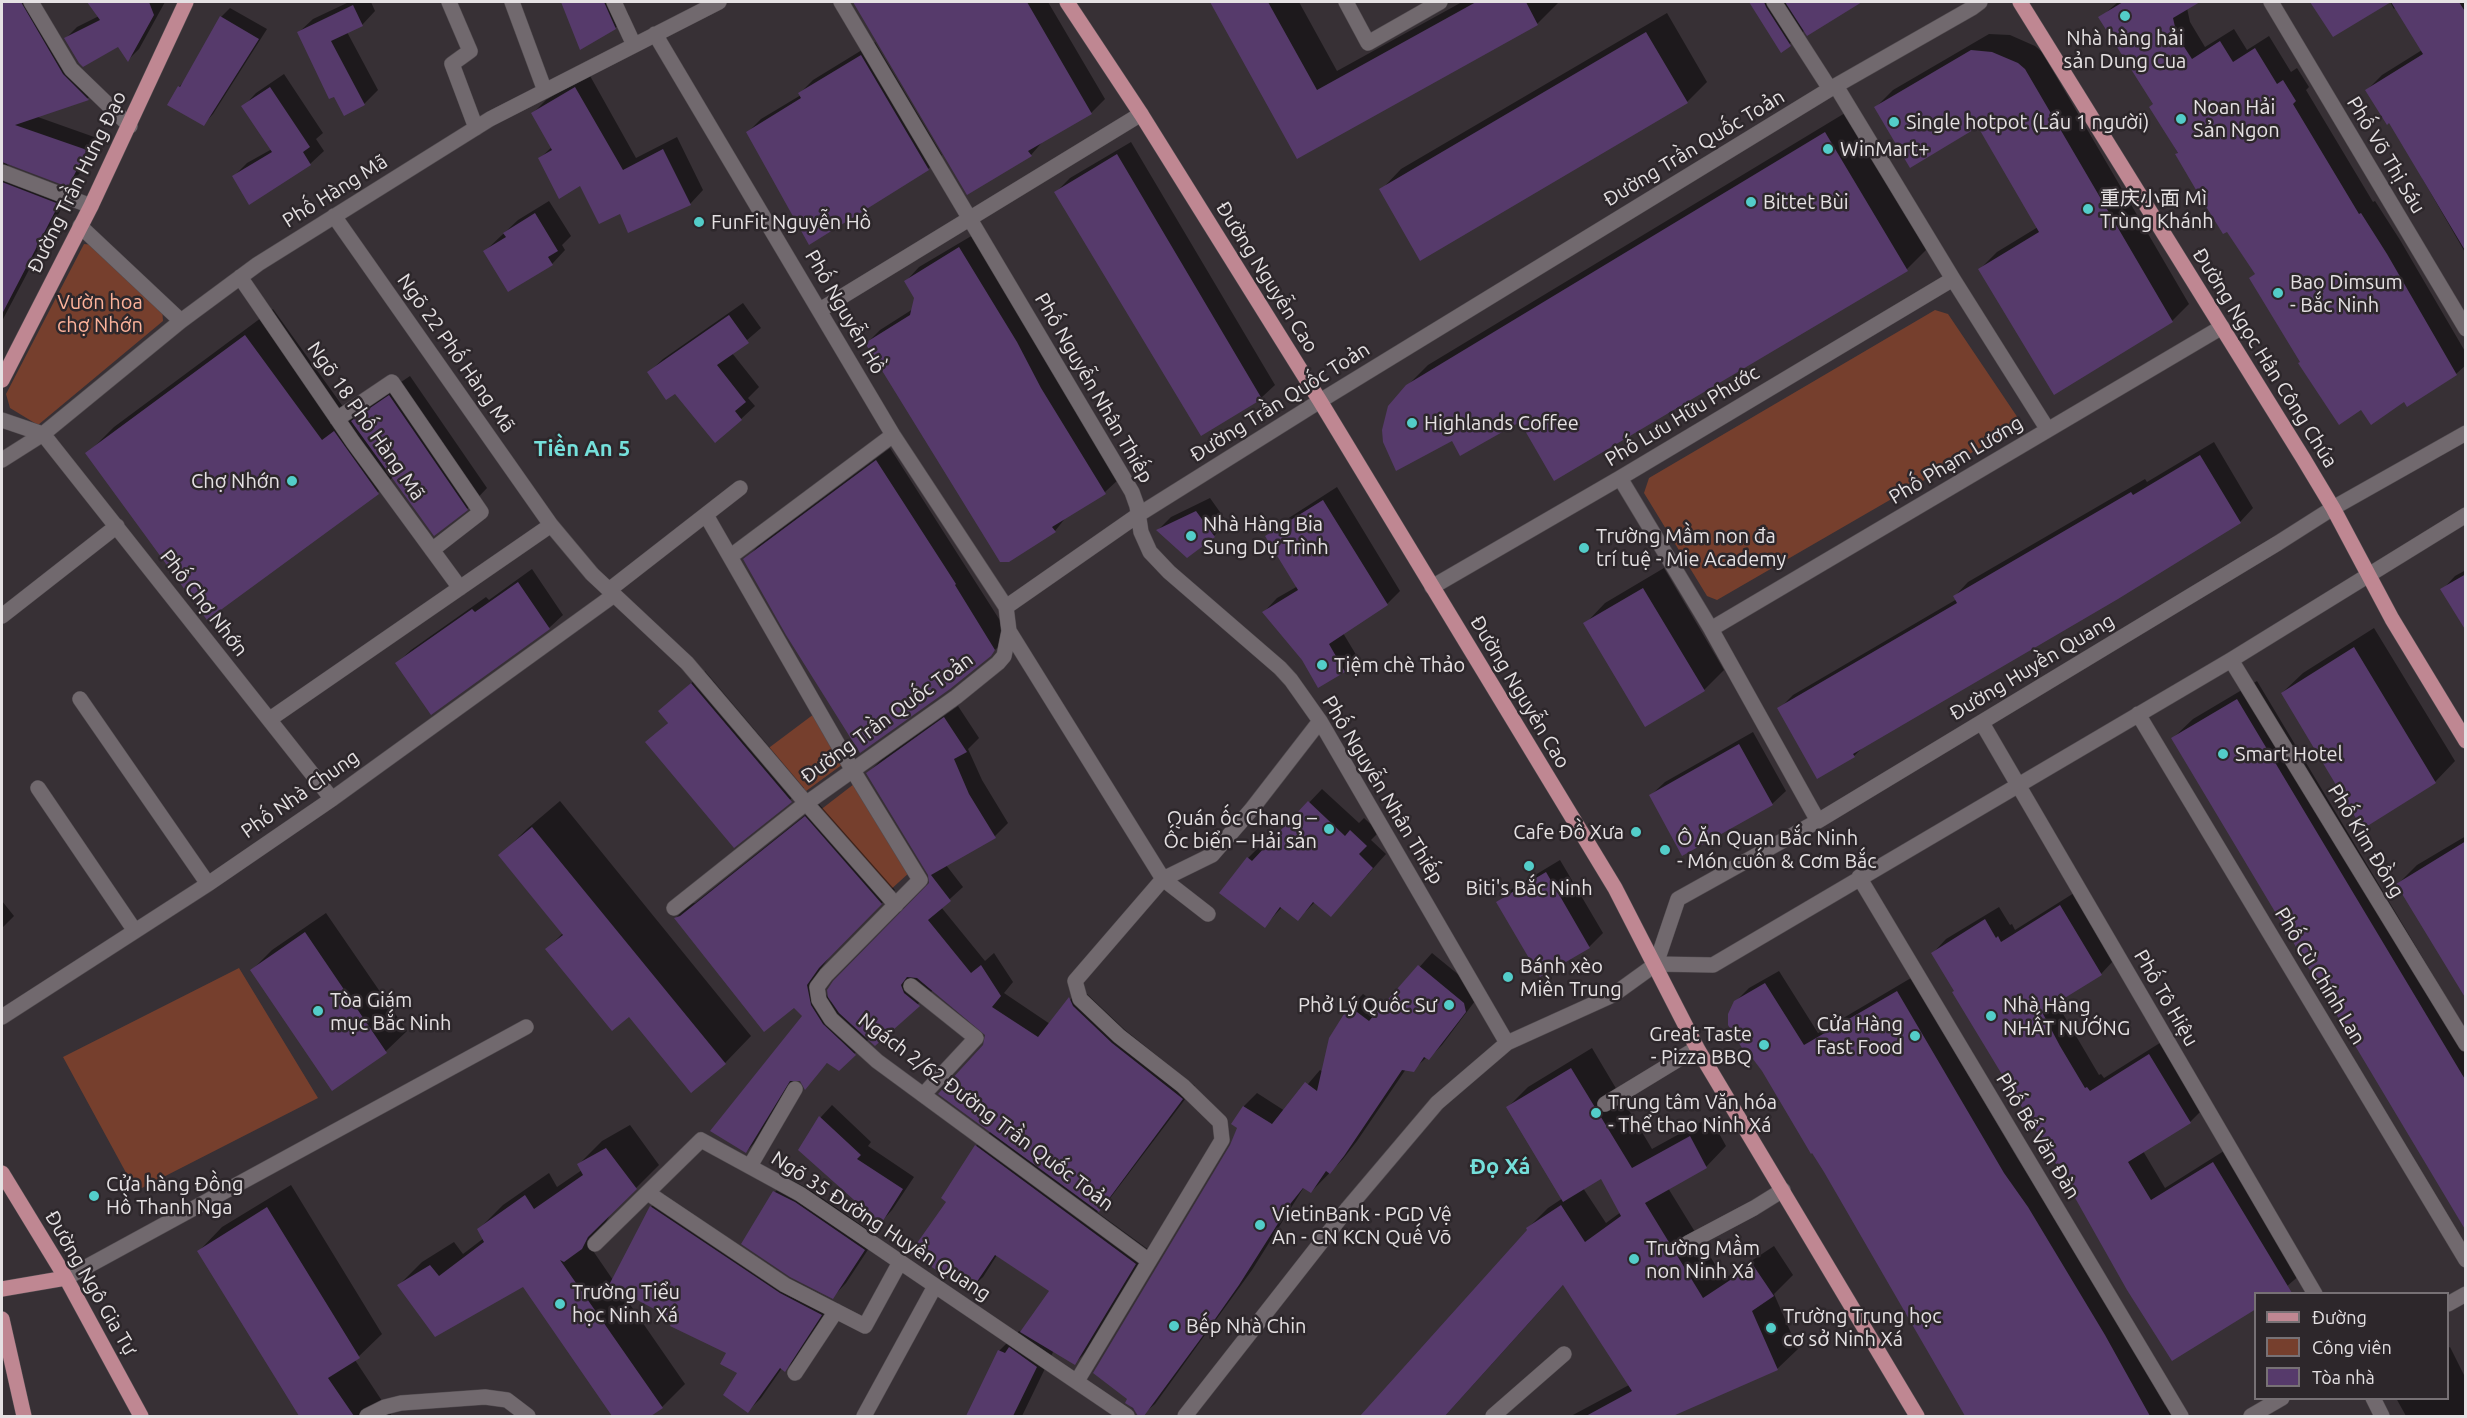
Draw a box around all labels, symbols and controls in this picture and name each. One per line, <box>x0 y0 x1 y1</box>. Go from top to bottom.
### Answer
marker: Nhà hàng hải sản Dung Cua <box>2118 9 2132 23</box>
place label: Nhà hàng hải sản Dung Cua <box>2064 26 2186 73</box>
street label: Đường Trần Quốc Toản <box>1599 84 1789 212</box>
street label: Đường Trần Hưng Đạo <box>23 87 131 277</box>
street label: Phố Võ Thị Sáu <box>2342 92 2430 218</box>
place label: Noan Hải Sản Ngon <box>2193 95 2280 142</box>
place label: Single hotpot (Lẩu 1 người) <box>1906 110 2149 134</box>
marker: Noan Hải Sản Ngon <box>2174 112 2188 126</box>
marker: Single hotpot (Lẩu 1 người) <box>1887 115 1901 129</box>
place label: WinMart+ <box>1840 137 1930 161</box>
marker: WinMart+ <box>1821 142 1835 156</box>
street label: Phố Hàng Mã <box>278 149 392 233</box>
place label: 重庆小面 Mì Trùng Khánh <box>2100 186 2214 233</box>
place label: Bittet Bùi <box>1763 190 1849 214</box>
marker: Bittet Bùi <box>1744 195 1758 209</box>
street label: Đường Nguyễn Cao <box>1211 197 1323 357</box>
marker: 重庆小面 Mì Trùng Khánh <box>2081 202 2095 216</box>
place label: FunFit Nguyễn Hồ <box>711 210 871 234</box>
marker: FunFit Nguyễn Hồ <box>692 215 706 229</box>
street label: Đường Ngọc Hân Công Chúa <box>2188 244 2342 472</box>
street label: Phố Nguyễn Hồ <box>800 246 890 378</box>
street label: Ngõ 22 Phố Hàng Mã <box>392 269 520 437</box>
place label: Bao Dimsum - Bắc Ninh <box>2290 270 2403 317</box>
marker: Bao Dimsum - Bắc Ninh <box>2271 286 2285 300</box>
street label: Phố Nguyễn Nhân Thiếp <box>1030 289 1158 487</box>
park label: Vườn hoa chợ Nhớn <box>57 290 143 337</box>
street label: Ngõ 18 Phố Hàng Mã <box>302 337 430 505</box>
street label: Đường Trần Quốc Toản <box>1186 337 1374 467</box>
street label: Phố Lưu Hữu Phước <box>1601 360 1763 472</box>
place label: Highlands Coffee <box>1424 411 1579 435</box>
street label: Phố Phạm Lương <box>1885 411 2027 509</box>
marker: Highlands Coffee <box>1405 416 1419 430</box>
district label: Tiền An 5 <box>534 436 630 462</box>
place label: Chợ Nhớn <box>191 469 280 493</box>
marker: Chợ Nhớn <box>285 474 299 488</box>
place label: Nhà Hàng Bia Sung Dự Trình <box>1203 512 1329 559</box>
place label: Trường Mầm non đa trí tuệ - Mie Academy <box>1596 524 1786 571</box>
marker: Nhà Hàng Bia Sung Dự Trình <box>1184 529 1198 543</box>
marker: Trường Mầm non đa trí tuệ - Mie Academy <box>1577 541 1591 555</box>
street label: Phố Chợ Nhớn <box>155 545 253 661</box>
street label: Đường Huyền Quang <box>1945 608 2119 726</box>
street label: Đường Nguyễn Cao <box>1465 611 1575 773</box>
street label: Đường Trần Quốc Toản <box>796 648 978 788</box>
place label: Tiệm chè Thảo <box>1334 653 1465 677</box>
marker: Tiệm chè Thảo <box>1315 658 1329 672</box>
street label: Phố Nguyễn Nhân Thiếp <box>1317 691 1449 889</box>
place label: Smart Hotel <box>2235 742 2343 766</box>
street label: Phố Nhà Chung <box>236 745 364 843</box>
marker: Smart Hotel <box>2216 747 2230 761</box>
street label: Phố Kim Đồng <box>2323 780 2409 902</box>
place label: Quán ốc Chang – Ốc biển – Hải sản <box>1163 806 1317 853</box>
place label: Cafe Đồ Xưa <box>1513 820 1624 844</box>
marker: Quán ốc Chang – Ốc biển – Hải sản <box>1322 822 1336 836</box>
marker: Cafe Đồ Xưa <box>1629 825 1643 839</box>
place label: Ô Ăn Quan Bắc Ninh - Món cuốn & Cơm Bắc <box>1677 826 1877 873</box>
marker: Ô Ăn Quan Bắc Ninh - Món cuốn & Cơm Bắc <box>1658 843 1672 857</box>
marker: Biti's Bắc Ninh <box>1522 859 1536 873</box>
place label: Biti's Bắc Ninh <box>1465 876 1593 900</box>
street label: Phố Cù Chính Lan <box>2270 903 2370 1049</box>
street label: Phố Tô Hiệu <box>2129 946 2203 1050</box>
place label: Bánh xèo Miền Trung <box>1520 954 1622 1001</box>
marker: Bánh xèo Miền Trung <box>1501 970 1515 984</box>
place label: Tòa Giám mục Bắc Ninh <box>330 988 451 1035</box>
place label: Phở Lý Quốc Sư <box>1298 993 1437 1017</box>
place label: Nhà Hàng NHẤT NƯỚNG <box>2003 993 2130 1040</box>
marker: Phở Lý Quốc Sư <box>1442 998 1456 1012</box>
marker: Tòa Giám mục Bắc Ninh <box>311 1004 325 1018</box>
street label: Ngách 2/62 Đường Trần Quốc Toản <box>853 1008 1119 1216</box>
marker: Nhà Hàng NHẤT NƯỚNG <box>1984 1009 1998 1023</box>
place label: Cửa Hàng Fast Food <box>1816 1012 1903 1059</box>
place label: Great Taste - Pizza BBQ <box>1649 1022 1752 1069</box>
marker: Cửa Hàng Fast Food <box>1908 1029 1922 1043</box>
marker: Great Taste - Pizza BBQ <box>1757 1038 1771 1052</box>
street label: Phố Bế Văn Đàn <box>1991 1069 2085 1203</box>
place label: Trung tâm Văn hóa - Thể thao Ninh Xá <box>1608 1090 1777 1137</box>
marker: Trung tâm Văn hóa - Thể thao Ninh Xá <box>1589 1106 1603 1120</box>
street label: Ngõ 35 Đường Huyền Quang <box>767 1146 995 1306</box>
district label: Đọ Xá <box>1470 1154 1530 1180</box>
place label: Cửa hàng Đồng Hồ Thanh Nga <box>106 1172 243 1219</box>
marker: Cửa hàng Đồng Hồ Thanh Nga <box>87 1189 101 1203</box>
place label: VietinBank - PGD Vệ An - CN KCN Quế Võ <box>1272 1202 1452 1249</box>
street label: Đường Ngô Gia Tự <box>40 1206 142 1360</box>
marker: VietinBank - PGD Vệ An - CN KCN Quế Võ <box>1253 1218 1267 1232</box>
place label: Trường Mầm non Ninh Xá <box>1646 1236 1760 1283</box>
marker: Trường Mầm non Ninh Xá <box>1627 1252 1641 1266</box>
place label: Trường Tiểu học Ninh Xá <box>572 1280 680 1327</box>
legend <box>2254 1292 2449 1400</box>
marker: Trường Tiểu học Ninh Xá <box>553 1297 567 1311</box>
place label: Trường Trung học cơ sở Ninh Xá <box>1783 1304 1941 1351</box>
text: Đường <box>2312 1307 2367 1327</box>
place label: Bếp Nhà Chin <box>1186 1314 1307 1338</box>
marker: Bếp Nhà Chin <box>1167 1319 1181 1333</box>
marker: Trường Trung học cơ sở Ninh Xá <box>1764 1321 1778 1335</box>
text: Công viên <box>2312 1337 2392 1357</box>
text: Tòa nhà <box>2312 1367 2375 1387</box>

